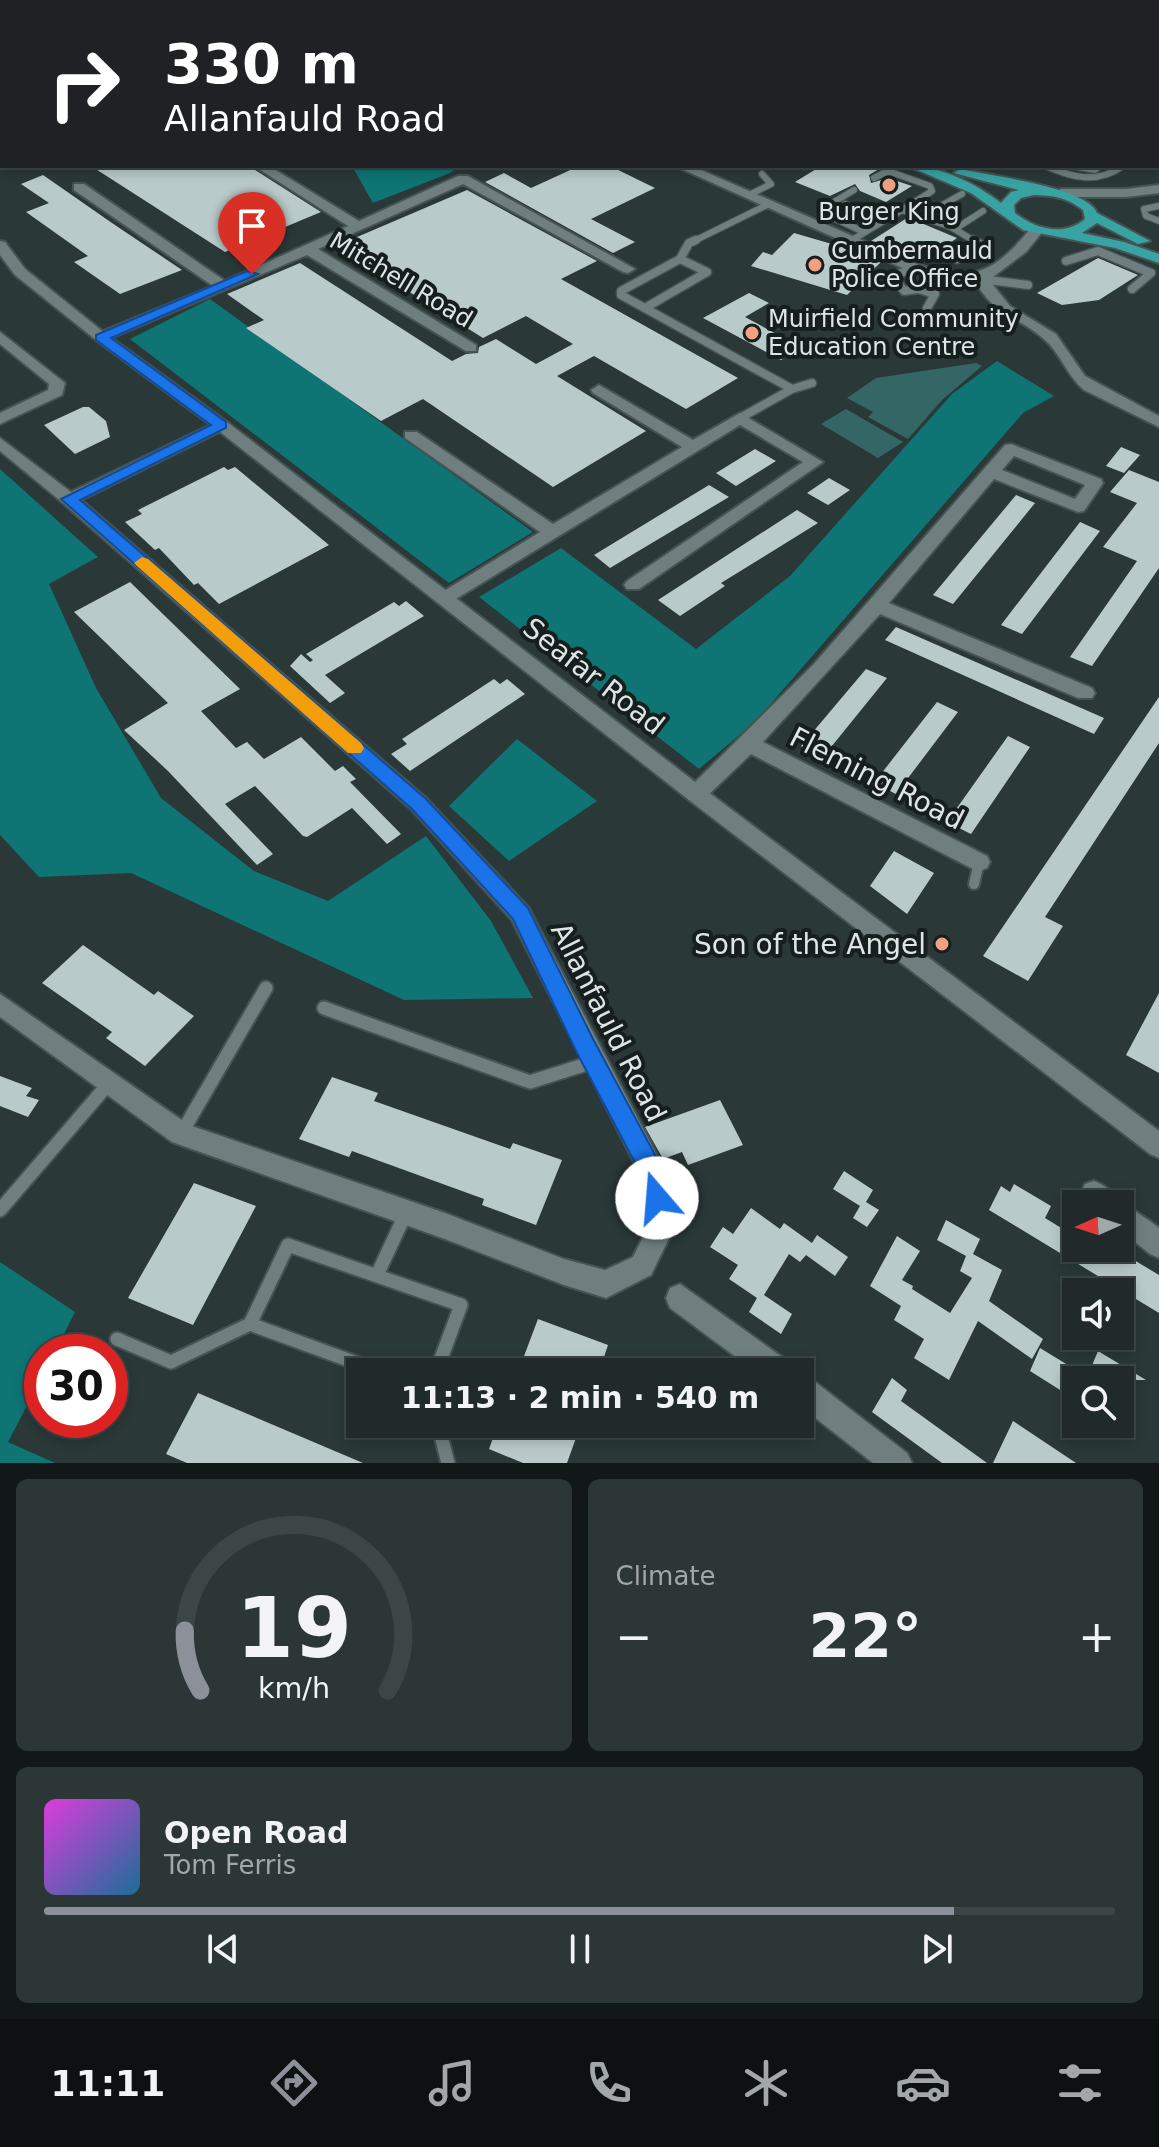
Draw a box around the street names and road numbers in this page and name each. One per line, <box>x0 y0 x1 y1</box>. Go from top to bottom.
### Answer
street label: Mitchell Road <box>325 226 477 334</box>
street label: Seafar Road <box>517 611 671 742</box>
street label: Fleming Road <box>784 720 969 836</box>
street label: Allanfauld Road <box>544 917 673 1127</box>

